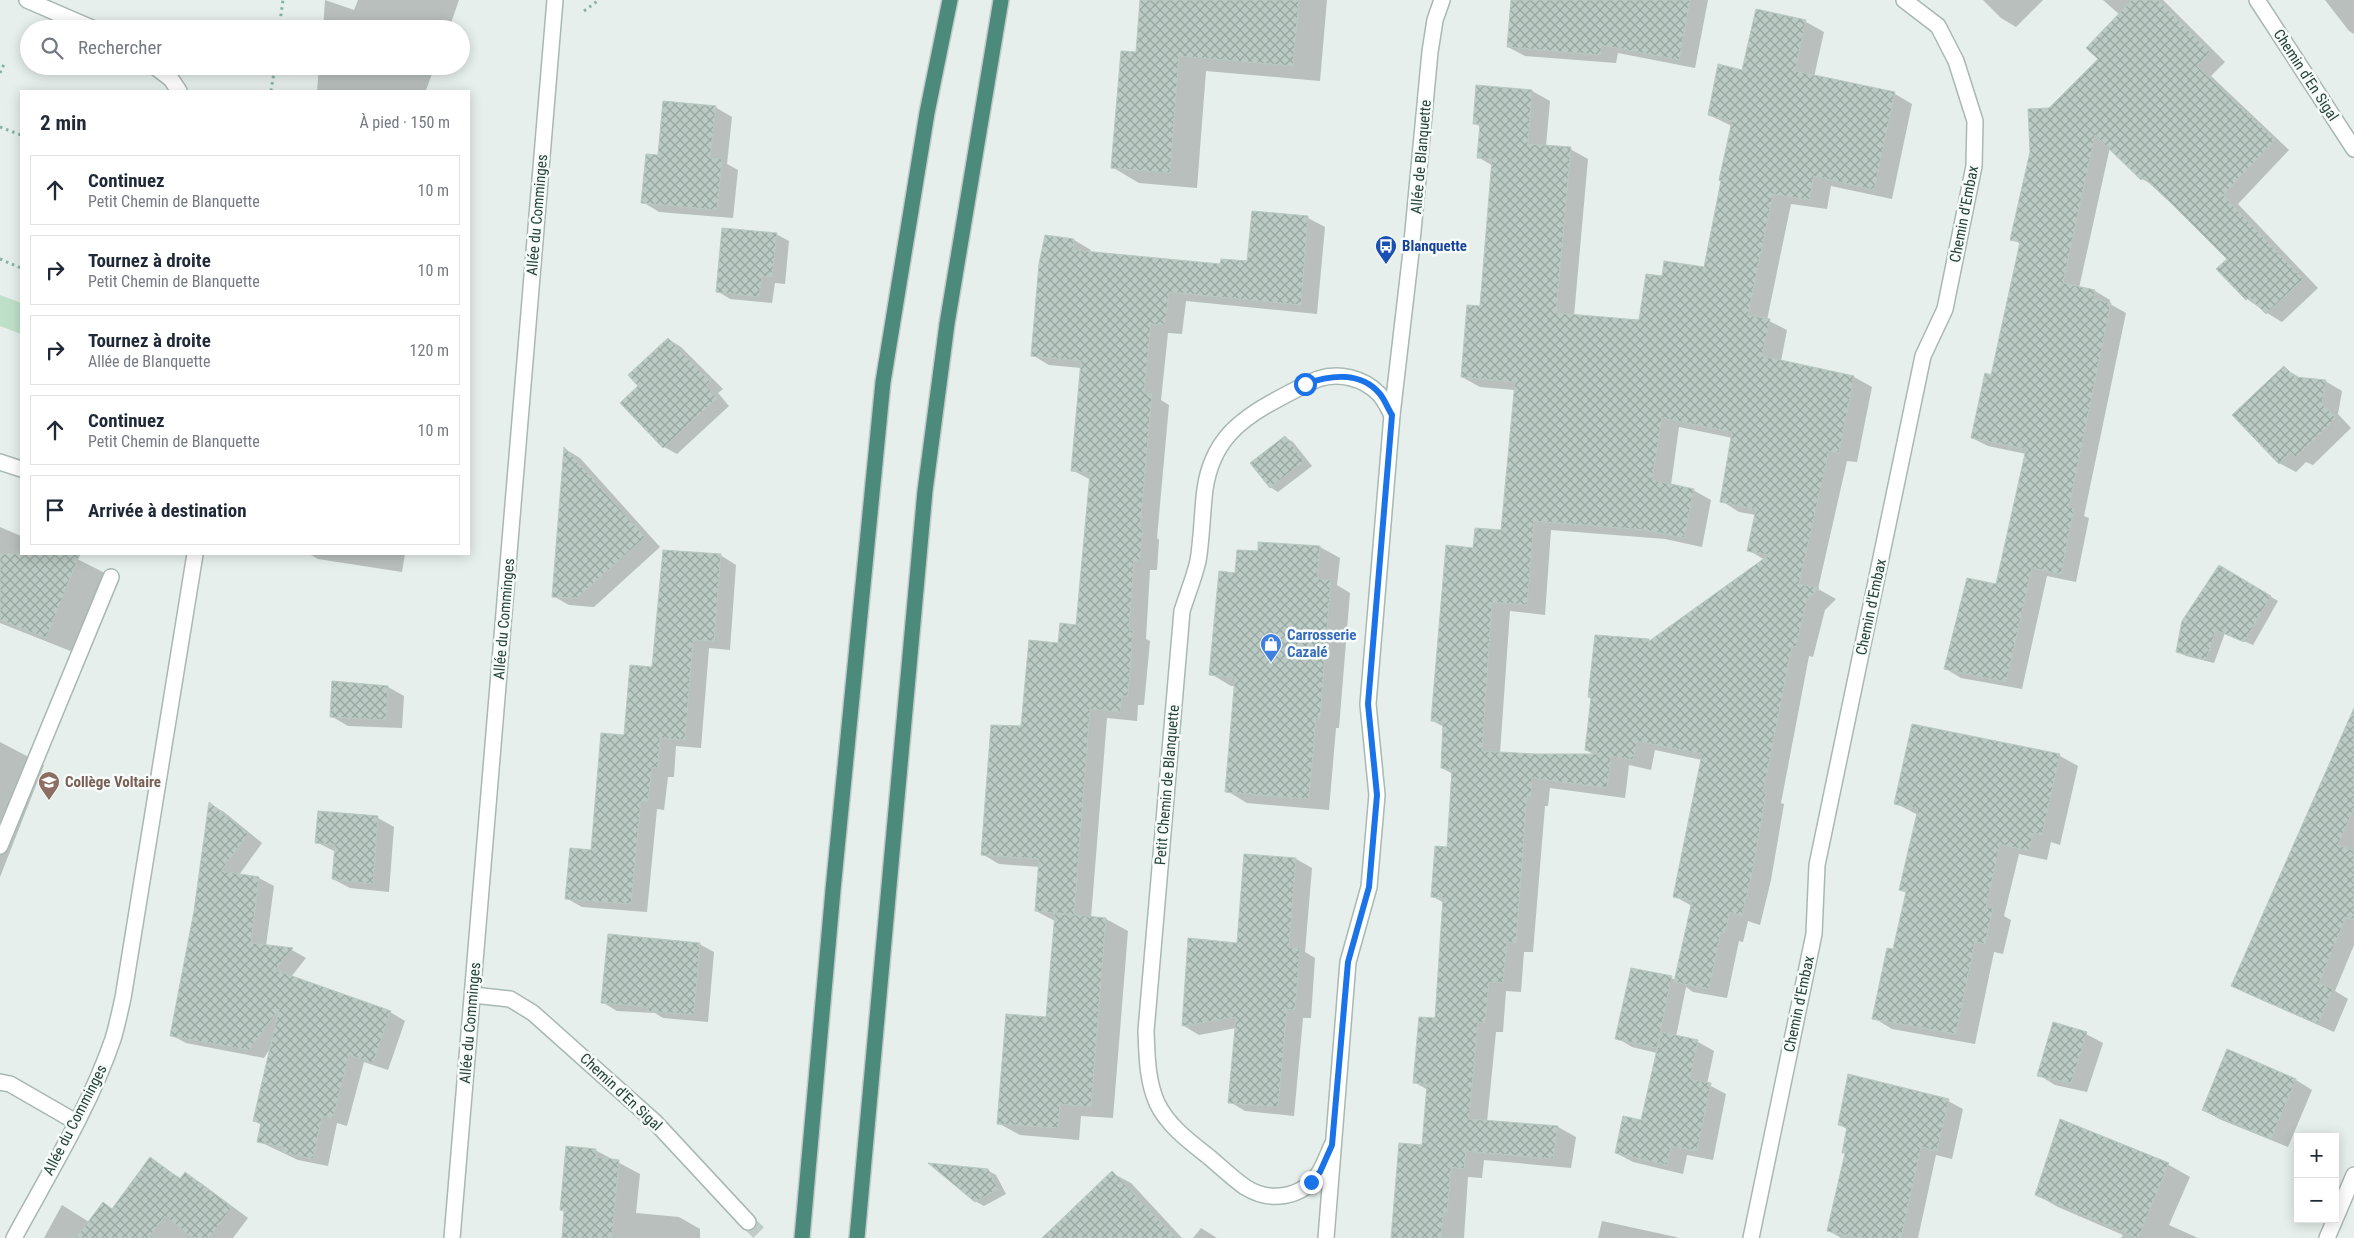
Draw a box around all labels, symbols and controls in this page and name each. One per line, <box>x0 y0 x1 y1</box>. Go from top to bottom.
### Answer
search box <box>20 20 470 75</box>
street label: Chemin d'En Sigal <box>2270 26 2342 124</box>
icon: search <box>38 34 66 62</box>
text: Rechercher <box>78 36 162 59</box>
street label: Allée de Blanquette <box>1407 99 1435 215</box>
text: 2 min <box>40 111 87 135</box>
text: À pied · 150 m <box>359 113 450 132</box>
street label: Allée du Comminges <box>523 153 551 276</box>
street label: Chemin d'Embax <box>1946 164 1982 264</box>
text: Continuez <box>88 169 165 192</box>
icon: ahead <box>41 176 69 204</box>
text: 10 m <box>417 181 449 200</box>
text: Petit Chemin de Blanquette <box>88 192 260 211</box>
bus stop icon: Blanquette <box>1374 234 1398 265</box>
place label: Blanquette <box>1402 237 1467 255</box>
text: Tournez à droite <box>88 249 211 272</box>
icon: right <box>41 256 69 284</box>
text: 10 m <box>417 261 449 280</box>
text: Petit Chemin de Blanquette <box>88 272 260 291</box>
text: Tournez à droite <box>88 329 211 352</box>
icon: right <box>41 336 69 364</box>
text: 120 m <box>410 341 449 360</box>
text: Allée de Blanquette <box>88 352 210 371</box>
route start <box>1294 373 1317 396</box>
text: Continuez <box>88 409 165 432</box>
icon: ahead <box>41 416 69 444</box>
text: 10 m <box>417 421 449 440</box>
text: Petit Chemin de Blanquette <box>88 432 260 451</box>
icon: arrive <box>41 496 69 524</box>
text: Arrivée à destination <box>88 499 247 522</box>
street label: Allée du Comminges <box>490 557 518 680</box>
street label: Chemin d'Embax <box>1852 557 1890 657</box>
place label: Carrosserie Cazalé <box>1287 626 1356 661</box>
shop icon: Carrosserie Cazalé <box>1259 632 1283 663</box>
street label: Petit Chemin de Blanquette <box>1151 704 1183 866</box>
school or university icon: Collège Voltaire <box>37 770 61 801</box>
place label: Collège Voltaire <box>65 773 161 791</box>
street label: Chemin d'Embax <box>1780 954 1818 1054</box>
street label: Allée du Comminges <box>456 961 484 1084</box>
street label: Chemin d'En Sigal <box>576 1049 666 1135</box>
street label: Allée du Comminges <box>39 1062 111 1178</box>
map controls <box>2294 1133 2339 1223</box>
button: + <box>2294 1133 2339 1178</box>
route end <box>1300 1171 1323 1194</box>
button: − <box>2294 1178 2339 1223</box>

